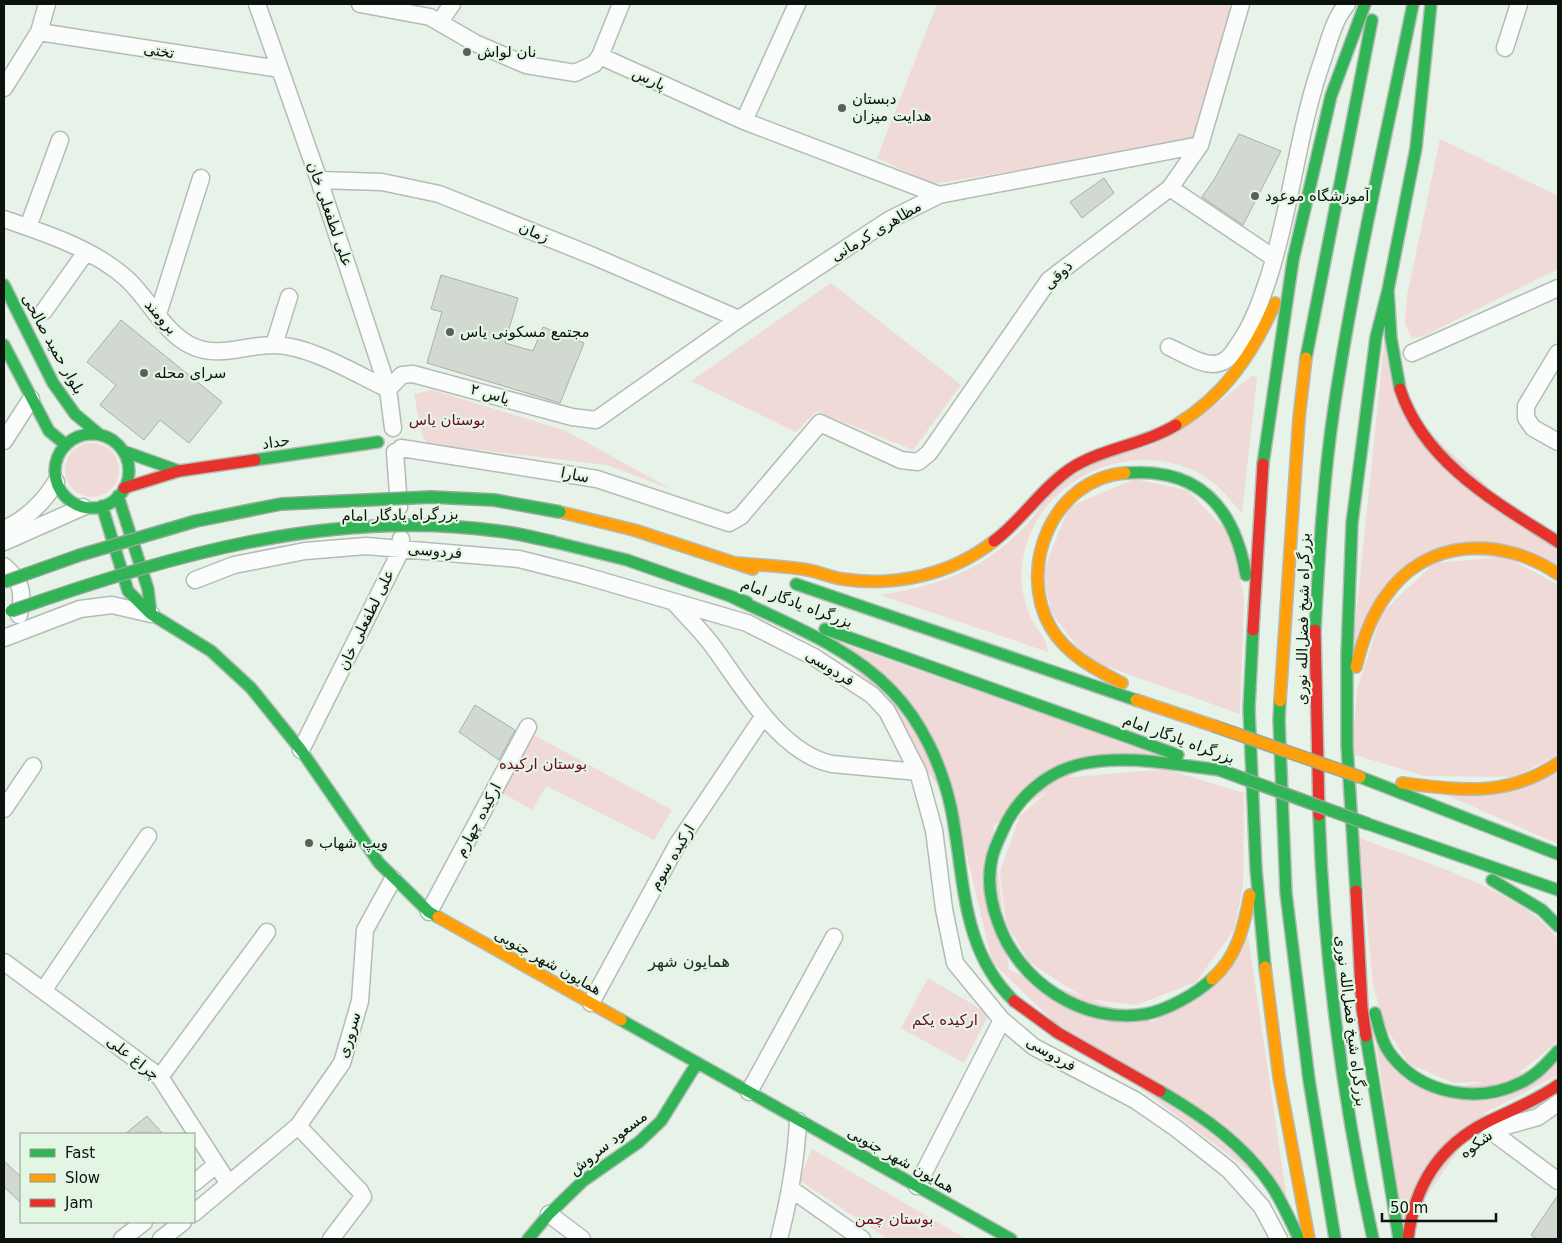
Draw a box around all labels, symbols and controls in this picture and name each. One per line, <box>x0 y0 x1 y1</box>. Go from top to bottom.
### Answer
street label: تختی <box>142 40 176 62</box>
place label: نان لواش <box>477 43 536 61</box>
marker: نان لواش <box>461 46 473 58</box>
street label: پارس <box>629 64 668 95</box>
place label: دبستان هدایت میزان <box>852 90 932 125</box>
marker: دبستان هدایت میزان <box>836 102 848 114</box>
street label: علی لطفعلی خان <box>304 159 356 269</box>
place label: آموزشگاه موعود <box>1265 187 1370 205</box>
marker: آموزشگاه موعود <box>1249 190 1261 202</box>
street label: مظاهری کرمانی <box>828 197 924 265</box>
street label: زمان <box>516 218 552 246</box>
street label: ذوقی <box>1040 257 1076 293</box>
street label: بلوار حمید صالحی <box>18 291 88 397</box>
street label: برومند <box>141 296 181 338</box>
place label: مجتمع مسکونی یاس <box>460 323 590 341</box>
marker: مجتمع مسکونی یاس <box>444 326 456 338</box>
place label: سرای محله <box>154 364 226 382</box>
marker: سرای محله <box>138 367 150 379</box>
street label: یاس ۲ <box>468 380 512 408</box>
park label: بوستان یاس <box>409 411 485 429</box>
street label: حداد <box>261 431 291 453</box>
street label: سارا <box>559 463 591 487</box>
street label: بزرگراه یادگار امام <box>341 505 459 525</box>
street label: بزرگراه شیخ فضل‌الله نوری <box>1292 533 1314 705</box>
street label: فردوسی <box>407 540 463 562</box>
street label: علی لطفعلی خان <box>334 567 398 673</box>
street label: بزرگراه یادگار امام <box>739 575 855 631</box>
street label: فردوسی <box>802 646 858 690</box>
street label: بزرگراه یادگار امام <box>1121 711 1237 767</box>
park label: بوستان ارکیده <box>499 755 587 773</box>
street label: ارکیده چهارم <box>451 780 505 860</box>
street label: ارکیده سوم <box>645 821 699 893</box>
place label: ویپ شهاب <box>319 834 388 853</box>
marker: ویپ شهاب <box>303 837 315 849</box>
street label: همایون‌ شهر جنوبی <box>491 925 605 999</box>
street label: بزرگراه شیخ فضل‌الله نوری <box>1332 934 1370 1108</box>
district label: همایون شهر <box>647 952 730 972</box>
street label: سروری <box>334 1010 364 1060</box>
park label: ارکیده یکم <box>912 1011 978 1029</box>
street label: چراغ‌ علی <box>103 1032 163 1084</box>
street label: فردوسی <box>1023 1033 1079 1075</box>
street label: مسعود سروش <box>565 1107 651 1179</box>
street label: همایون‌ شهر جنوبی <box>844 1123 958 1197</box>
street label: شکوه <box>1456 1126 1496 1162</box>
legend <box>20 1133 195 1223</box>
text: Fast <box>65 1144 95 1162</box>
text: Slow <box>65 1169 100 1187</box>
scale bar <box>1382 1190 1496 1222</box>
text: Jam <box>64 1194 93 1212</box>
text: 50 m <box>1390 1199 1428 1217</box>
park label: بوستان چمن <box>855 1210 933 1228</box>

